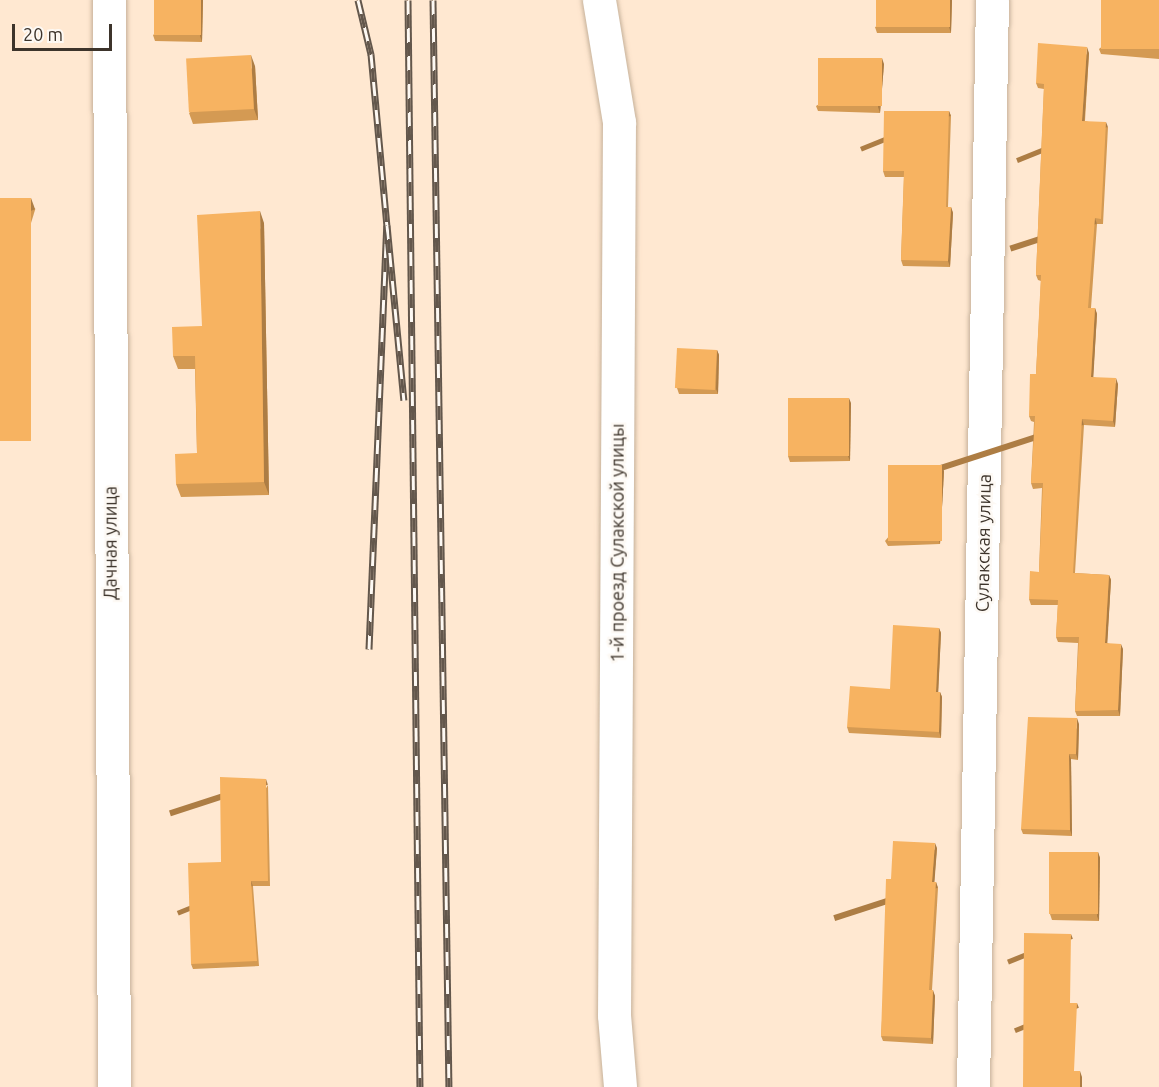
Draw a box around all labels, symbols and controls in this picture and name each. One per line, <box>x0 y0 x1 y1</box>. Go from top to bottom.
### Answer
scale bar <box>15 12 116 50</box>
text: 20 m <box>23 24 63 44</box>
street label: 1-й проезд Сулакской улицы <box>606 424 628 662</box>
street label: Сулакская улица <box>971 474 995 612</box>
street label: Дачная улица <box>99 486 121 600</box>

